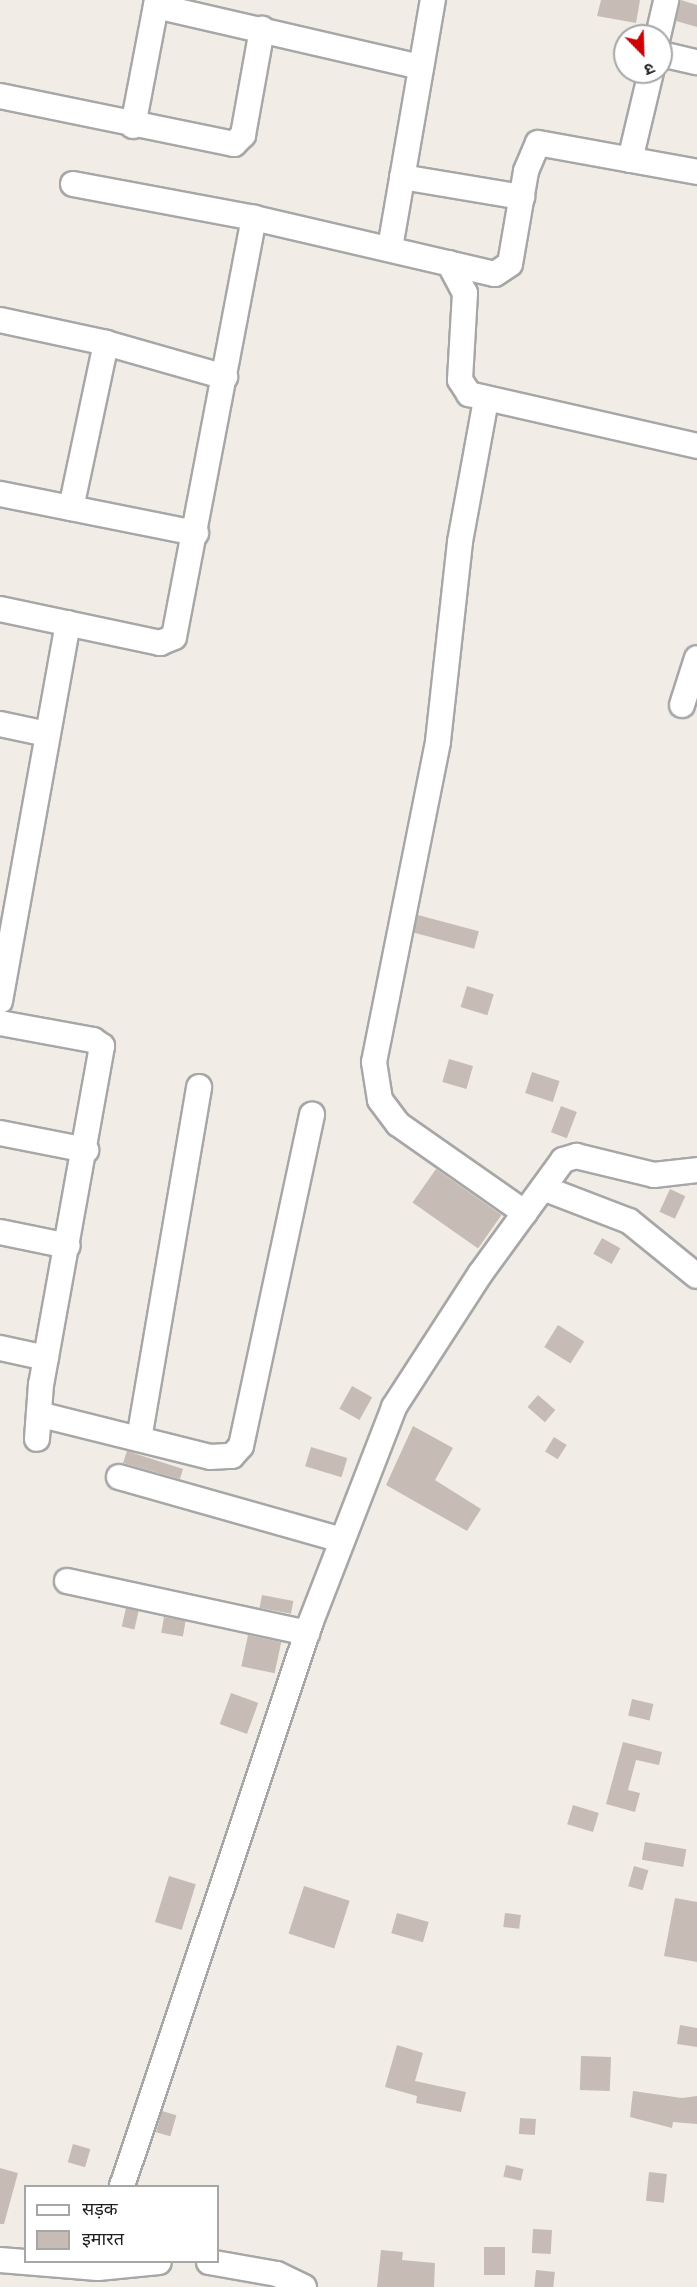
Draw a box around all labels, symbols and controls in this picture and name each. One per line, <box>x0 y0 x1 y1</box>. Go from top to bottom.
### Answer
north arrow <box>613 24 673 84</box>
text: उ <box>641 59 657 80</box>
legend <box>24 2185 219 2263</box>
text: सड़क <box>82 2198 118 2219</box>
text: इमारत <box>82 2228 124 2249</box>

